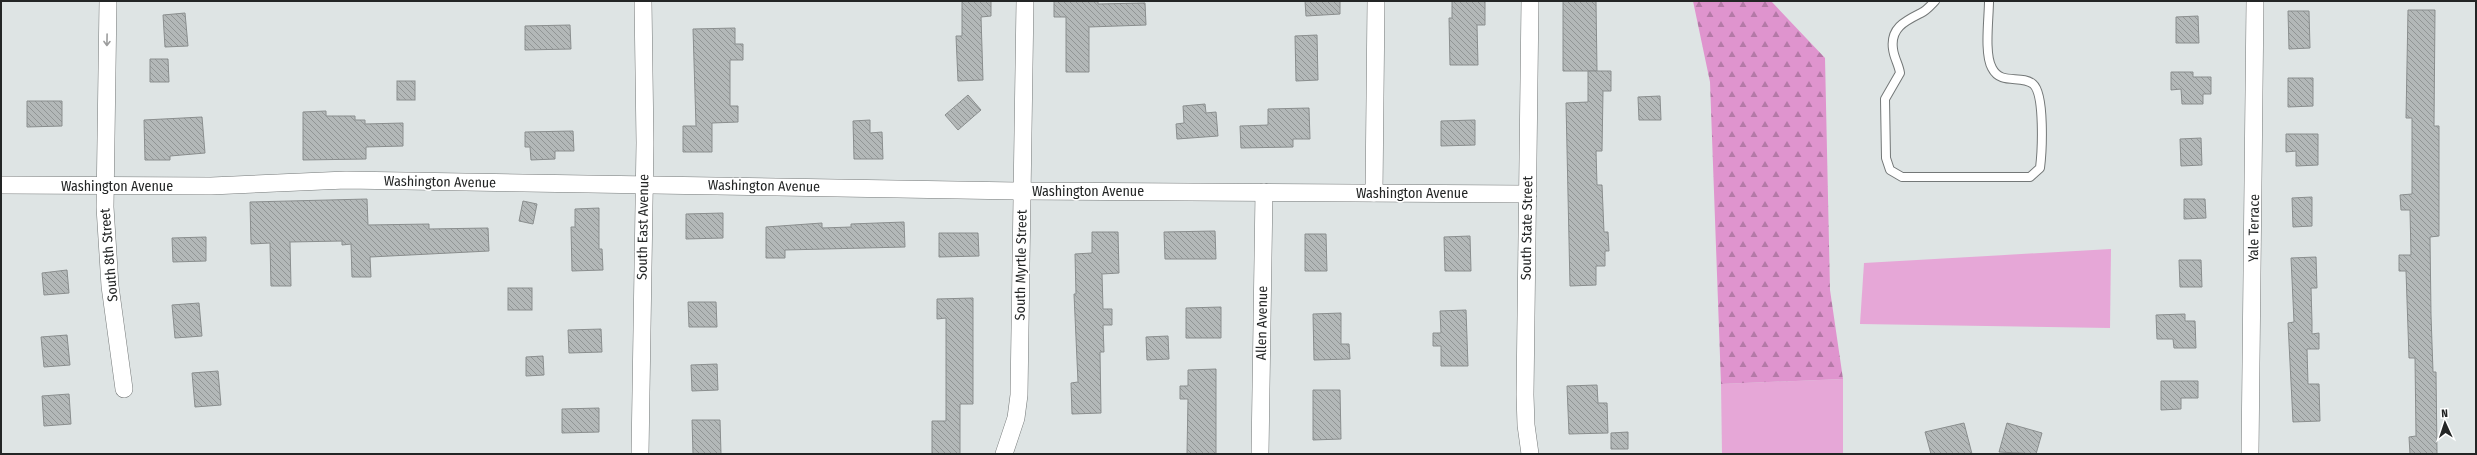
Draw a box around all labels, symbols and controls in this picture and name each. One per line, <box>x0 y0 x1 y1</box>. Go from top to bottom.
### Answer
one-way arrow <box>103 33 111 46</box>
street label: Washington Avenue <box>384 173 496 191</box>
street label: South East Avenue <box>634 174 652 280</box>
street label: South State Street <box>1518 175 1536 280</box>
street label: Washington Avenue <box>708 177 820 195</box>
street label: Washington Avenue <box>61 178 173 195</box>
street label: Washington Avenue <box>1032 183 1144 200</box>
street label: Washington Avenue <box>1356 185 1468 202</box>
street label: Yale Terrace <box>2245 194 2263 262</box>
street label: South 8th Street <box>96 207 122 302</box>
street label: South Myrtle Street <box>1012 209 1030 320</box>
street label: Allen Avenue <box>1253 286 1271 360</box>
north arrow <box>2425 403 2465 443</box>
text: N <box>2441 407 2448 420</box>

